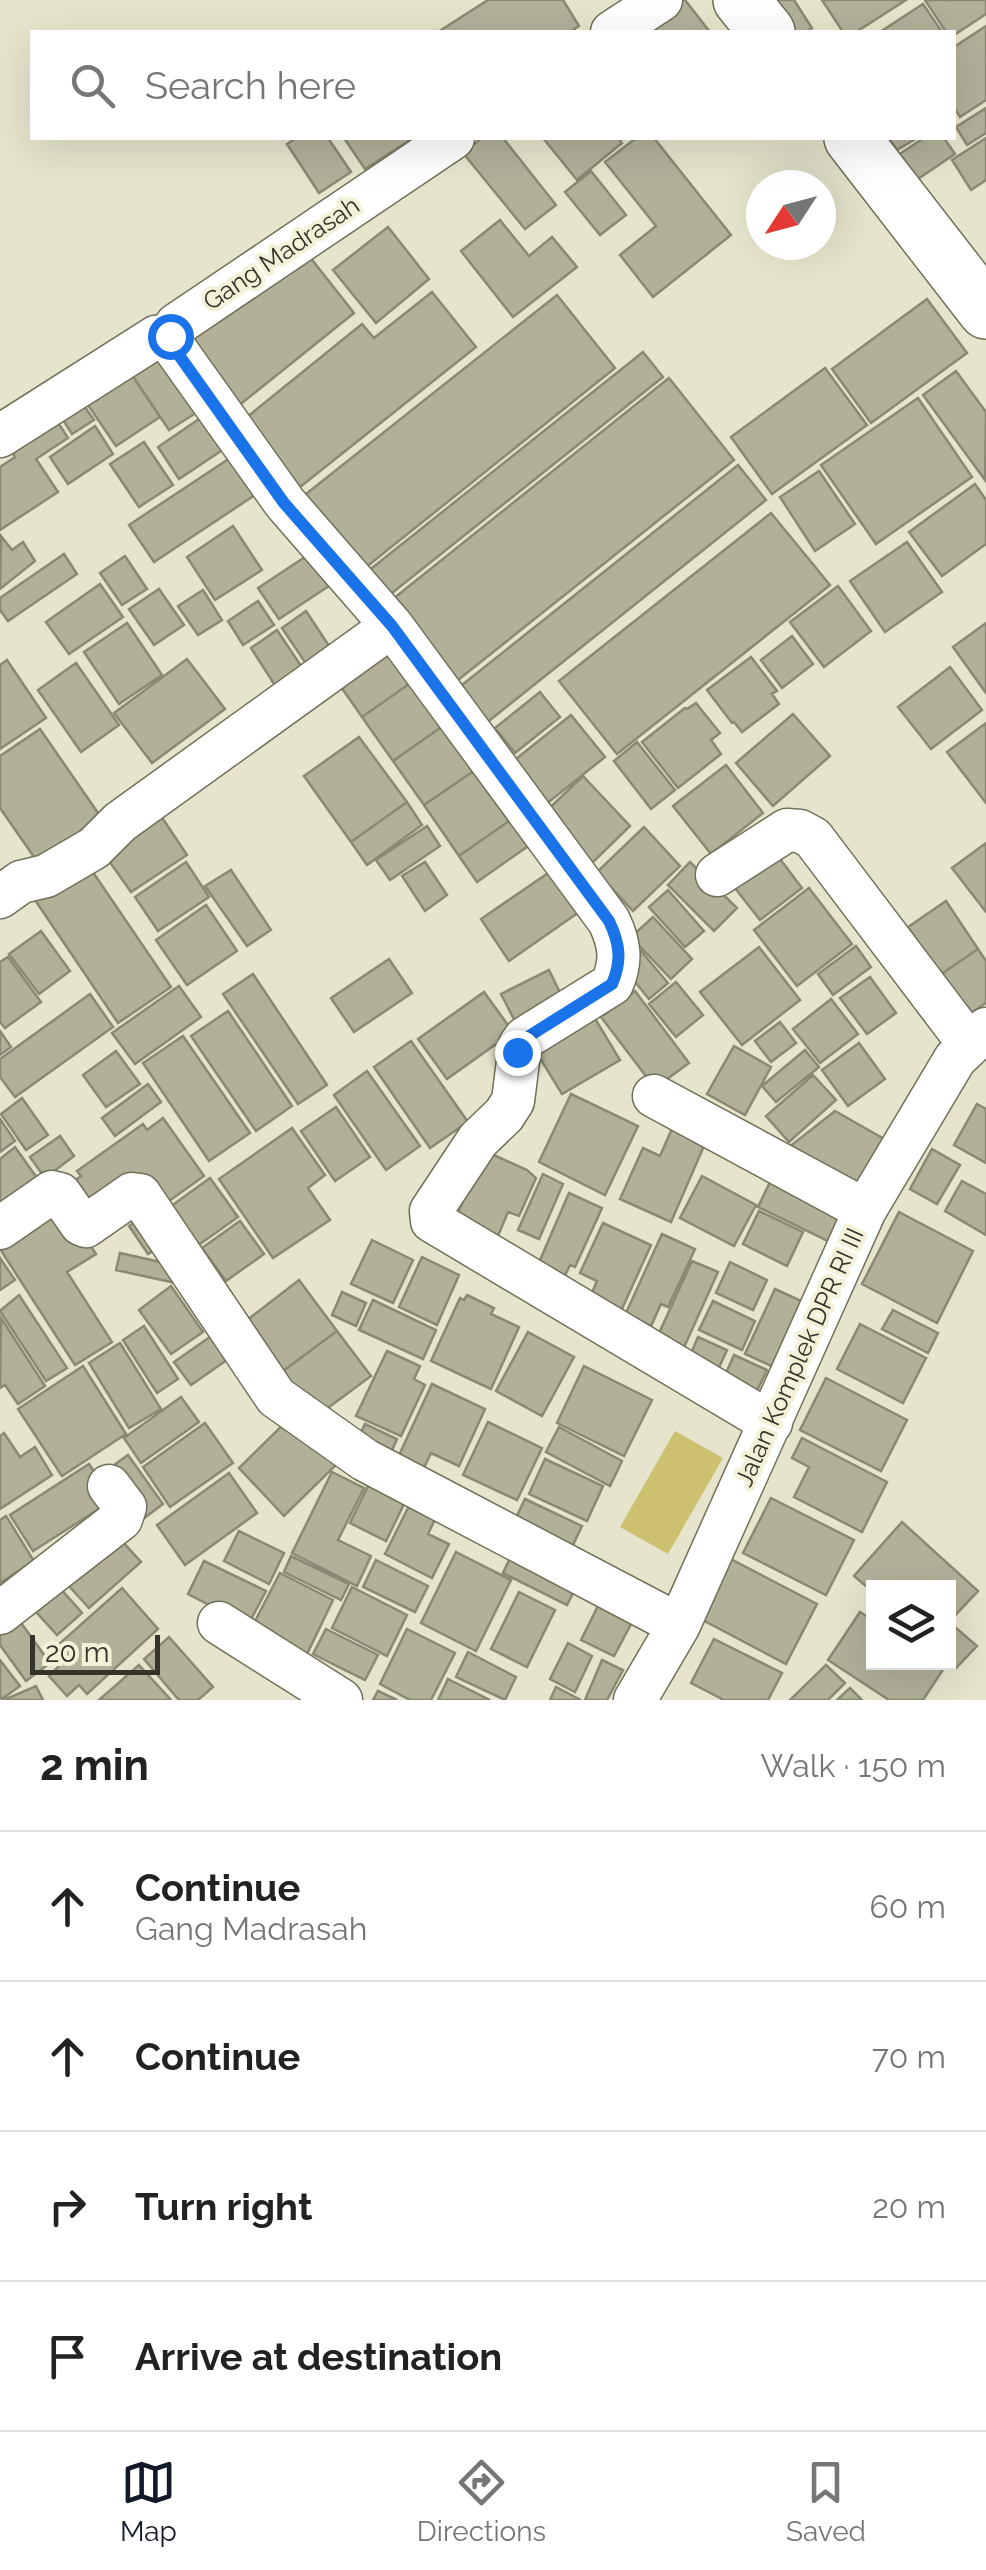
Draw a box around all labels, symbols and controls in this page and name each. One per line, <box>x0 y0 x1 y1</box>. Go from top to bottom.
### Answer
search box <box>30 30 956 140</box>
icon: search <box>65 58 120 113</box>
text: Search here <box>145 63 356 108</box>
north arrow <box>746 170 836 260</box>
street label: Gang Madrasah <box>197 190 365 316</box>
route start <box>148 314 194 360</box>
route end <box>495 1030 541 1076</box>
street label: Jalan Komplek DPR RI III <box>728 1223 870 1491</box>
map controls <box>866 1580 956 1670</box>
button: layers <box>866 1580 956 1670</box>
scale bar <box>30 1630 160 1674</box>
text: 20 m <box>45 1636 110 1669</box>
text: 2 min <box>40 1741 149 1790</box>
text: Walk · 150 m <box>760 1747 946 1784</box>
text: Continue <box>135 1865 300 1910</box>
icon: ahead <box>40 1879 95 1934</box>
text: 60 m <box>870 1888 946 1925</box>
text: Gang Madrasah <box>135 1910 367 1947</box>
icon: ahead <box>40 2029 95 2084</box>
text: Continue <box>135 2034 300 2079</box>
text: 70 m <box>872 2038 946 2075</box>
icon: right <box>40 2179 95 2234</box>
text: Turn right <box>135 2184 312 2229</box>
text: 20 m <box>872 2188 946 2225</box>
icon: arrive <box>40 2329 95 2384</box>
text: Arrive at destination <box>135 2334 502 2379</box>
tab: Map <box>120 2455 177 2548</box>
tab: Directions <box>417 2455 546 2548</box>
tab: Saved <box>786 2455 866 2548</box>

